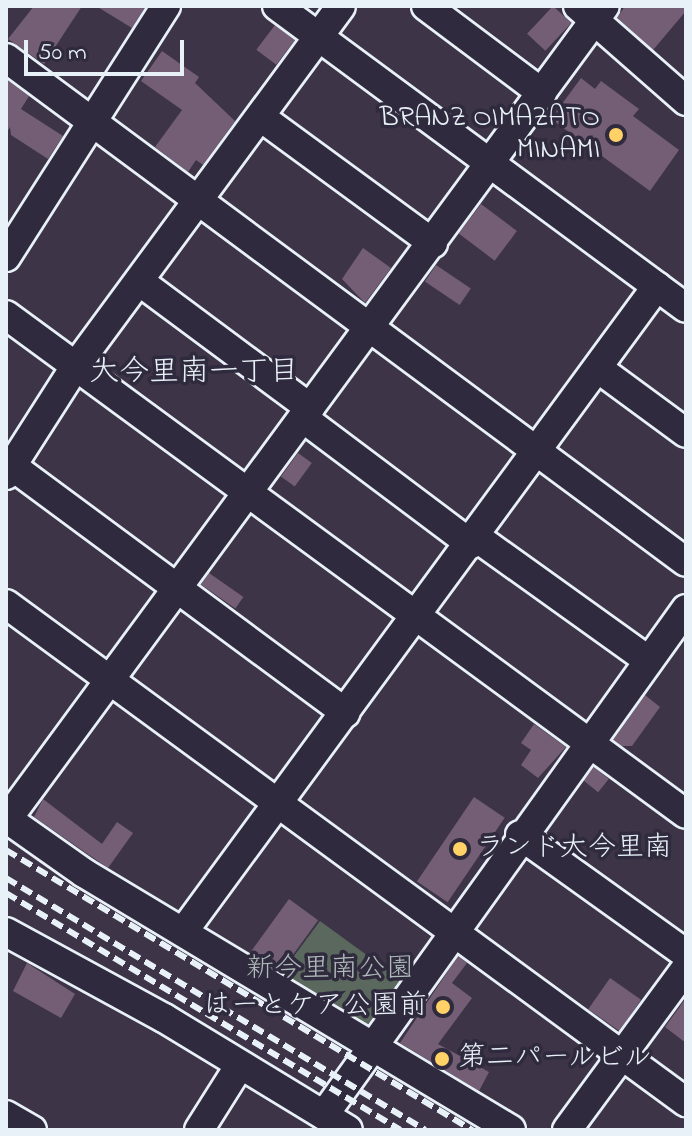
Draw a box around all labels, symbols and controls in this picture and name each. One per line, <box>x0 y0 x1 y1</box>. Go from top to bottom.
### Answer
scale bar <box>28 24 188 74</box>
text: 50 m <box>38 36 87 71</box>
place label: BRANZ OIMAZATO MINAMI <box>380 102 600 168</box>
marker: BRANZ OIMAZATO MINAMI <box>607 126 625 144</box>
district label: 大今里南一丁目 <box>89 355 299 391</box>
place label: ランド大今里南 <box>476 832 672 866</box>
marker: ランド大今里南 <box>451 840 469 858</box>
park label: 新今里南公園 <box>246 953 414 987</box>
place label: はーとケア公園前 <box>203 990 427 1024</box>
marker: はーとケア公園前 <box>434 998 452 1016</box>
place label: 第二パールビル <box>458 1042 654 1076</box>
marker: 第二パールビル <box>433 1050 451 1068</box>

